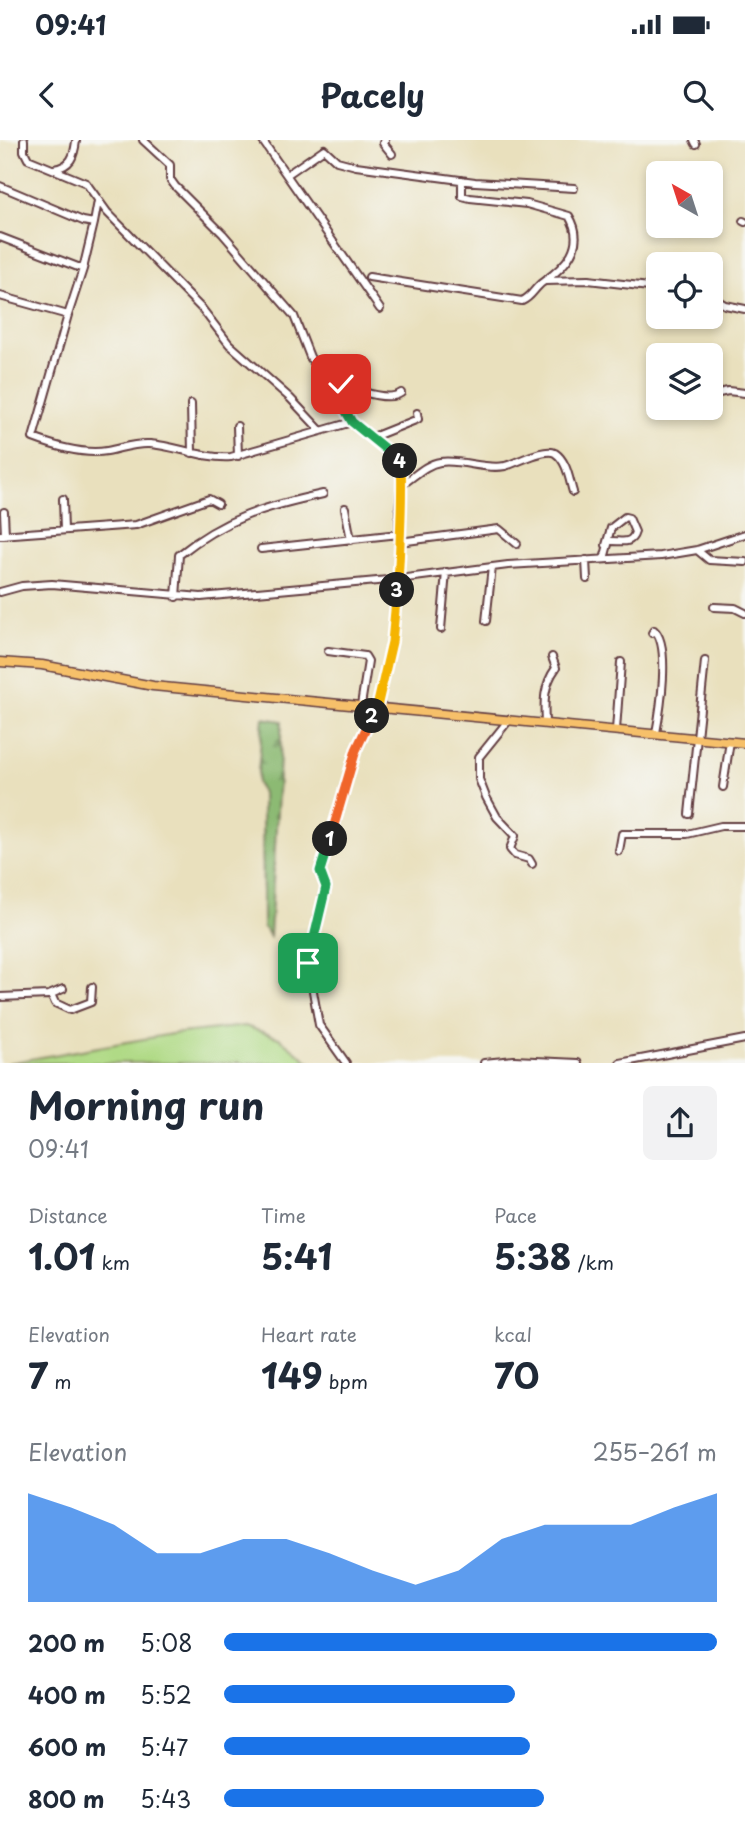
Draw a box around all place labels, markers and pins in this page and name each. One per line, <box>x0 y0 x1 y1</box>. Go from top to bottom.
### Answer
pin <box>311 354 371 414</box>
pin: 4 <box>382 444 418 478</box>
pin: 3 <box>380 573 414 608</box>
pin: 2 <box>354 698 390 734</box>
pin: 1 <box>312 822 348 856</box>
pin <box>278 933 338 993</box>

